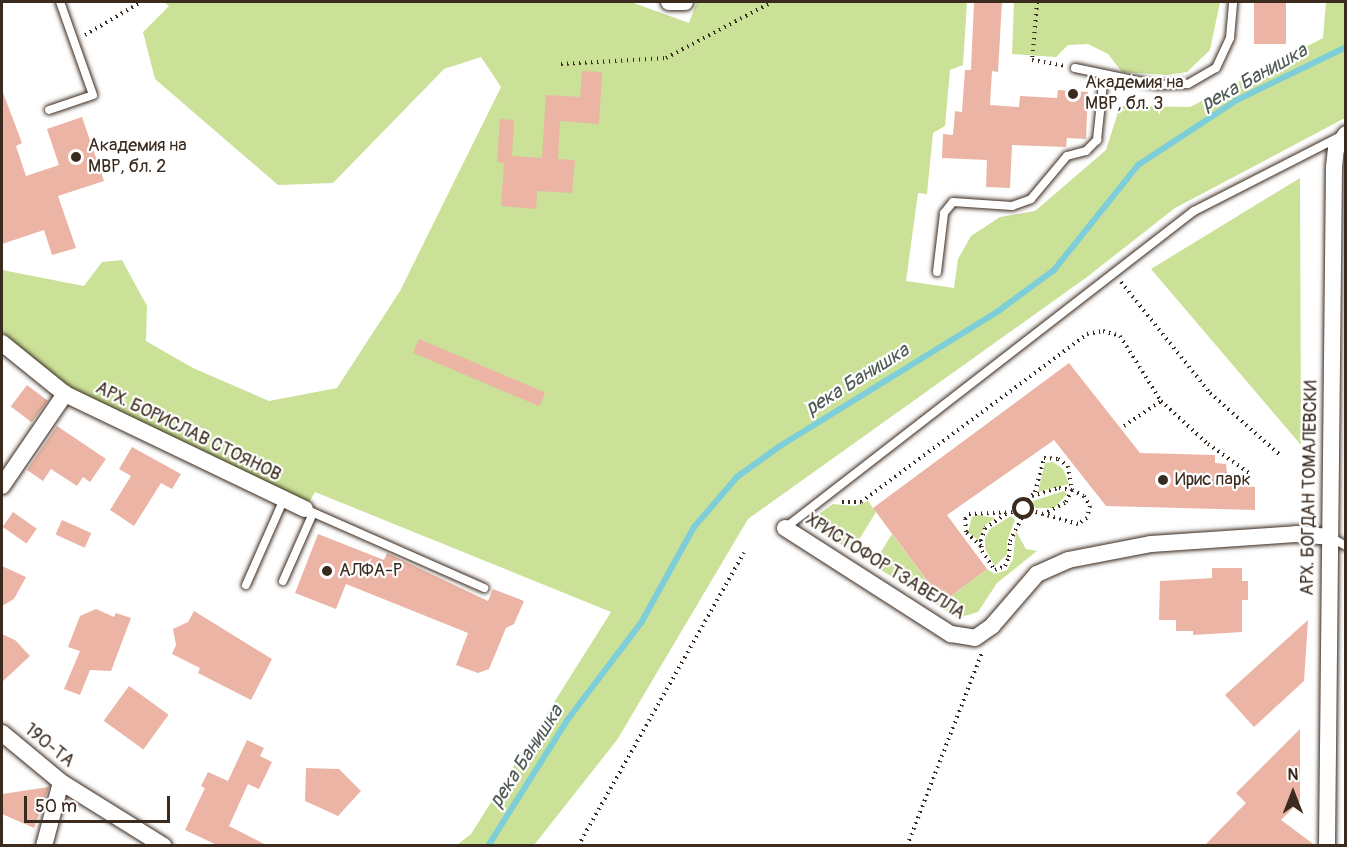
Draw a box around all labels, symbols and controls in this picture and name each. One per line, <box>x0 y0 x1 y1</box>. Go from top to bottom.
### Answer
water label: река Банишка <box>1197 38 1311 116</box>
place label: Академия на МВР, бл. 3 <box>1085 73 1184 116</box>
marker: Академия на МВР, бл. 3 <box>1066 87 1080 101</box>
place label: Академия на МВР, бл. 2 <box>88 136 187 178</box>
marker: Академия на МВР, бл. 2 <box>69 150 83 164</box>
water label: река Банишка <box>801 338 913 420</box>
street label: АРХ. БОРИСЛАВ СТОЯНОВ <box>92 378 284 486</box>
street label: АРХ. БОГДАН ТОМАЛЕВСКИ <box>1297 380 1323 596</box>
place label: Ирис парк <box>1175 469 1251 491</box>
marker: Ирис парк <box>1156 473 1170 487</box>
street label: ХРИСТОФОР ТЗАВЕЛЛА <box>801 509 969 625</box>
place label: АЛФА-Р <box>339 560 402 582</box>
marker: АЛФА-Р <box>320 564 334 578</box>
water label: река Банишка <box>484 700 568 812</box>
street label: 190-ТА <box>20 719 78 773</box>
north arrow <box>1263 763 1323 823</box>
text: N <box>1288 765 1298 785</box>
scale bar <box>27 784 172 822</box>
text: 50 m <box>35 795 77 818</box>

